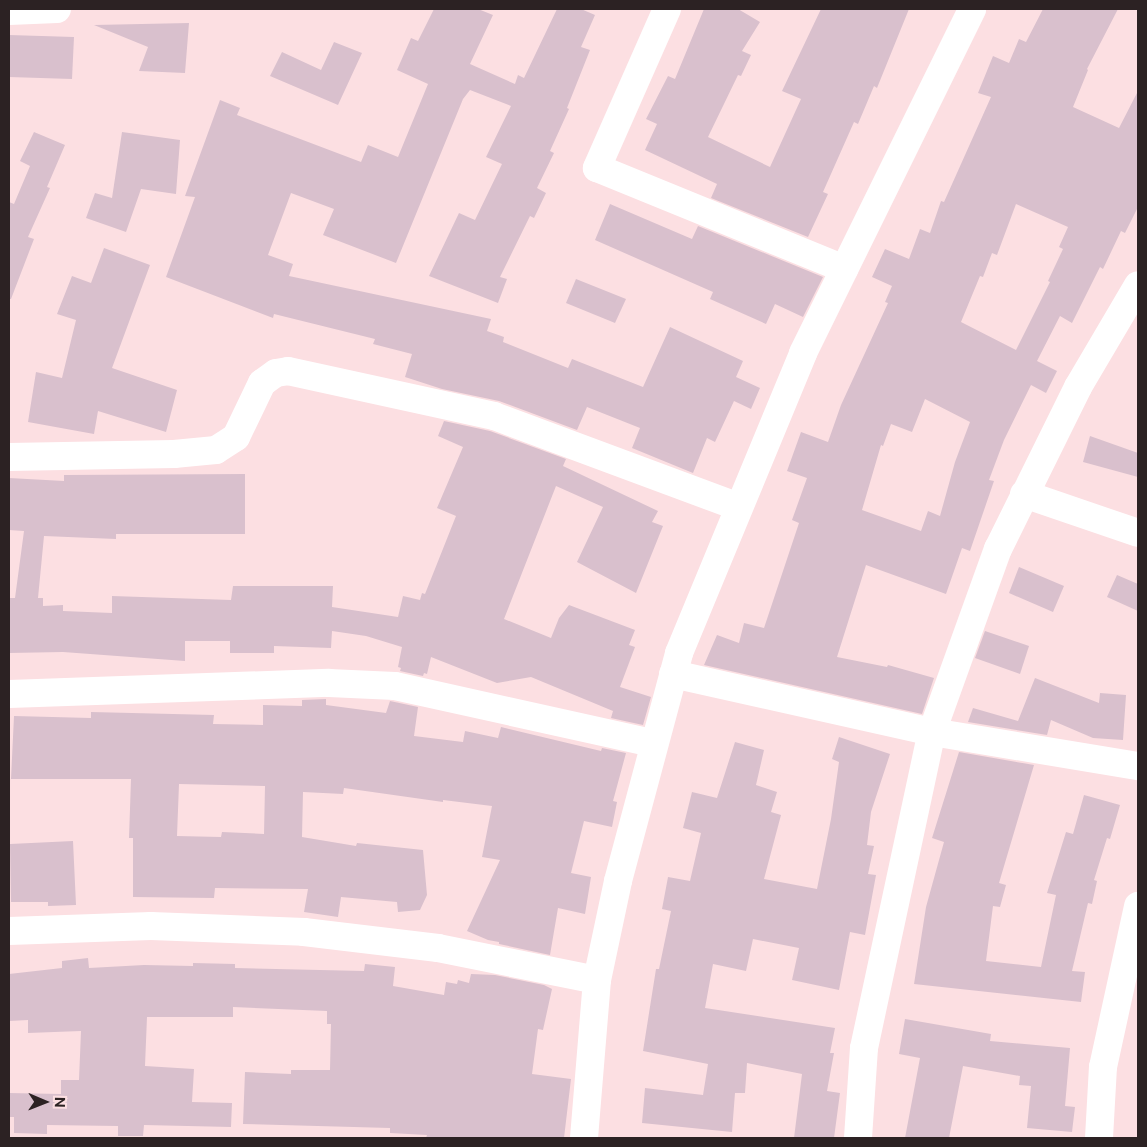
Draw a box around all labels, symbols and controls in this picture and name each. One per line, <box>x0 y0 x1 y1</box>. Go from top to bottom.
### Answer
north arrow <box>20 1077 70 1127</box>
text: N <box>52 1097 68 1108</box>

